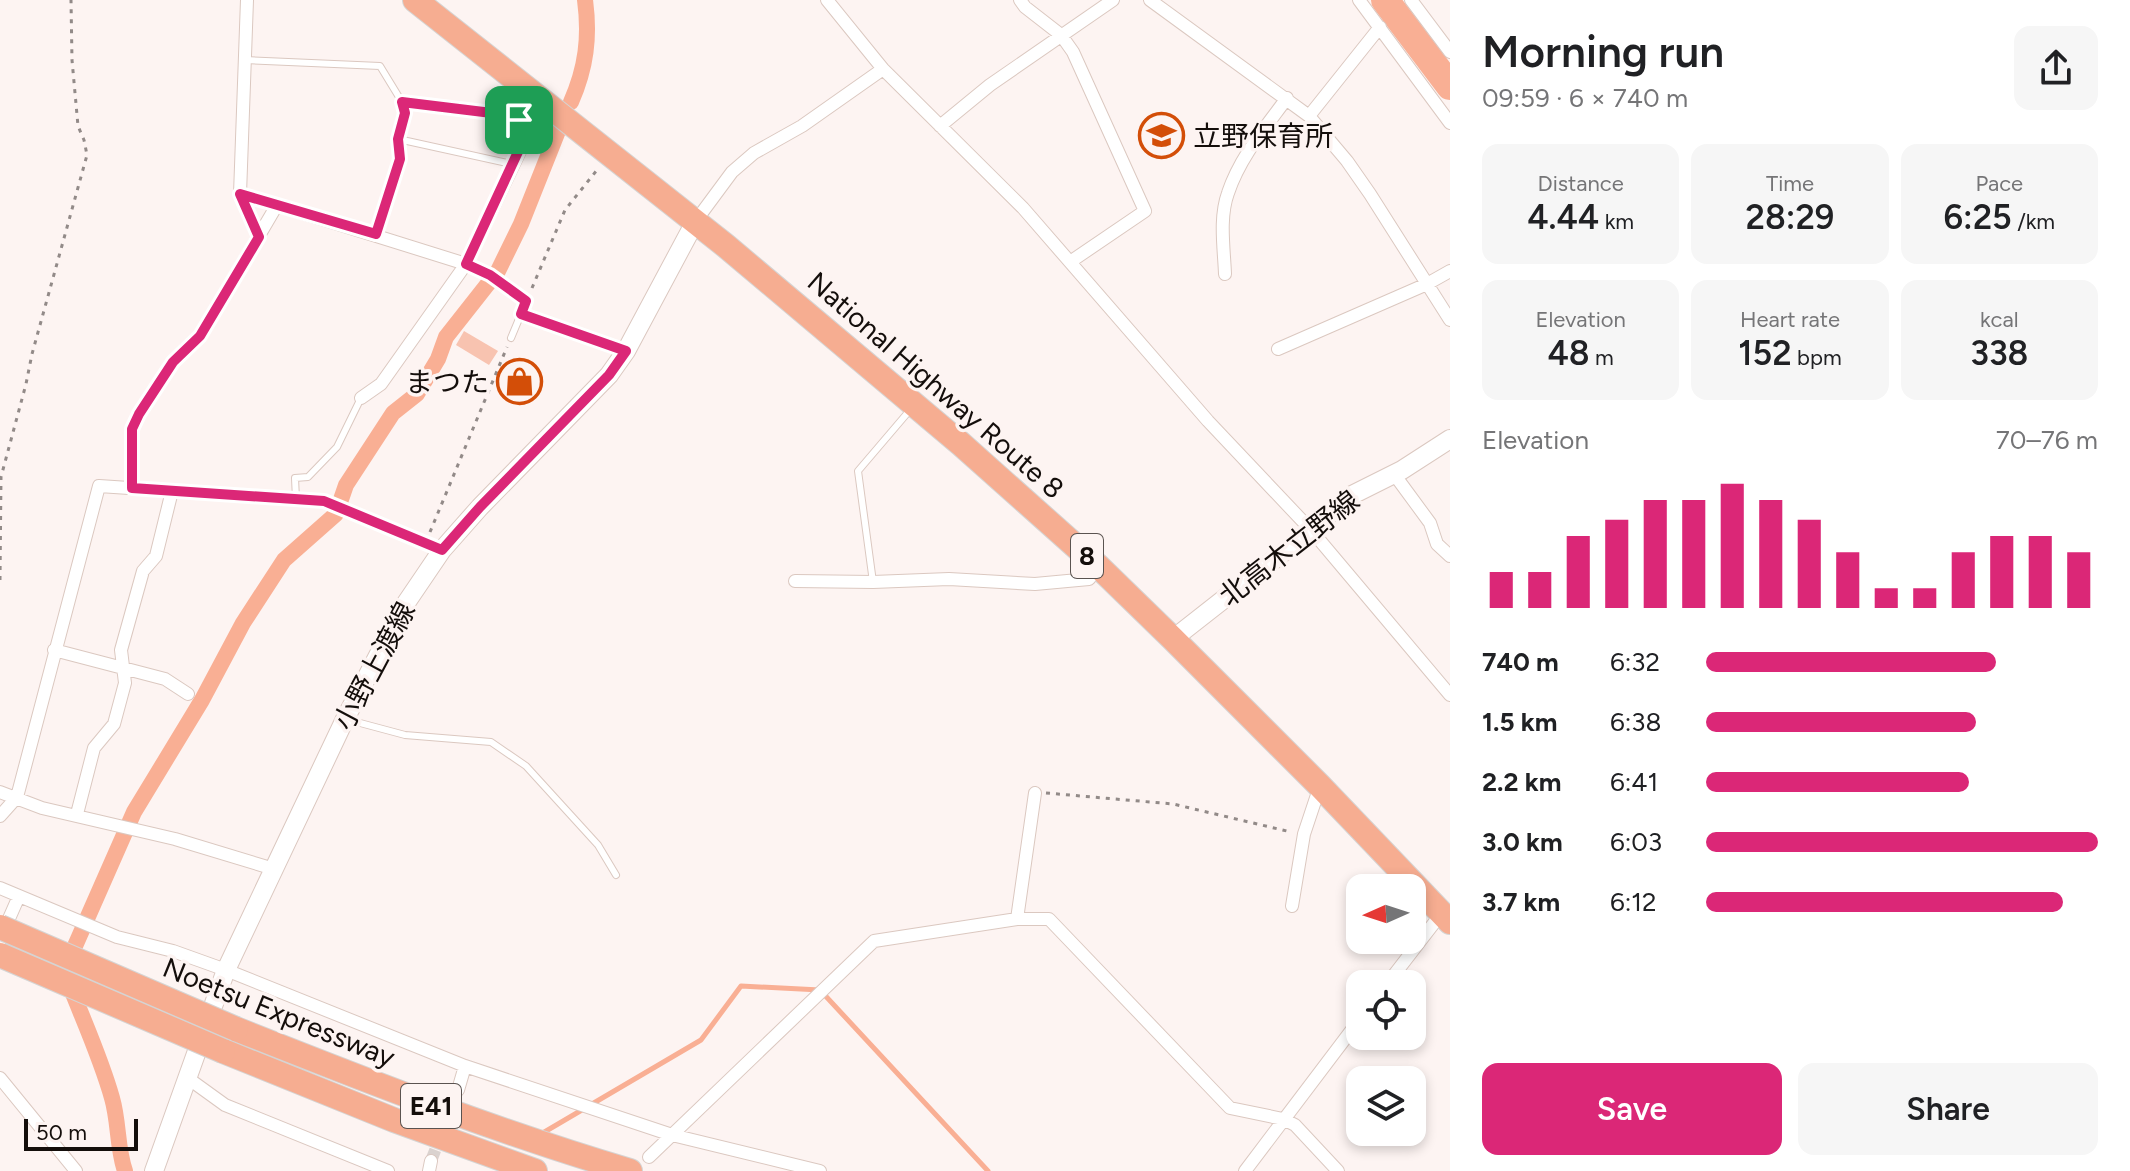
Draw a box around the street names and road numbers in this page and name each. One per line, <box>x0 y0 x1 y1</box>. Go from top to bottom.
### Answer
street label: National Highway Route 8 <box>801 264 1071 506</box>
street label: 北高木立野線 <box>1212 483 1366 613</box>
road number: 8 <box>1071 534 1103 578</box>
street label: 小野上渡線 <box>326 596 422 736</box>
street label: Noetsu Expressway <box>158 950 400 1074</box>
road number: E41 <box>401 1084 461 1128</box>

